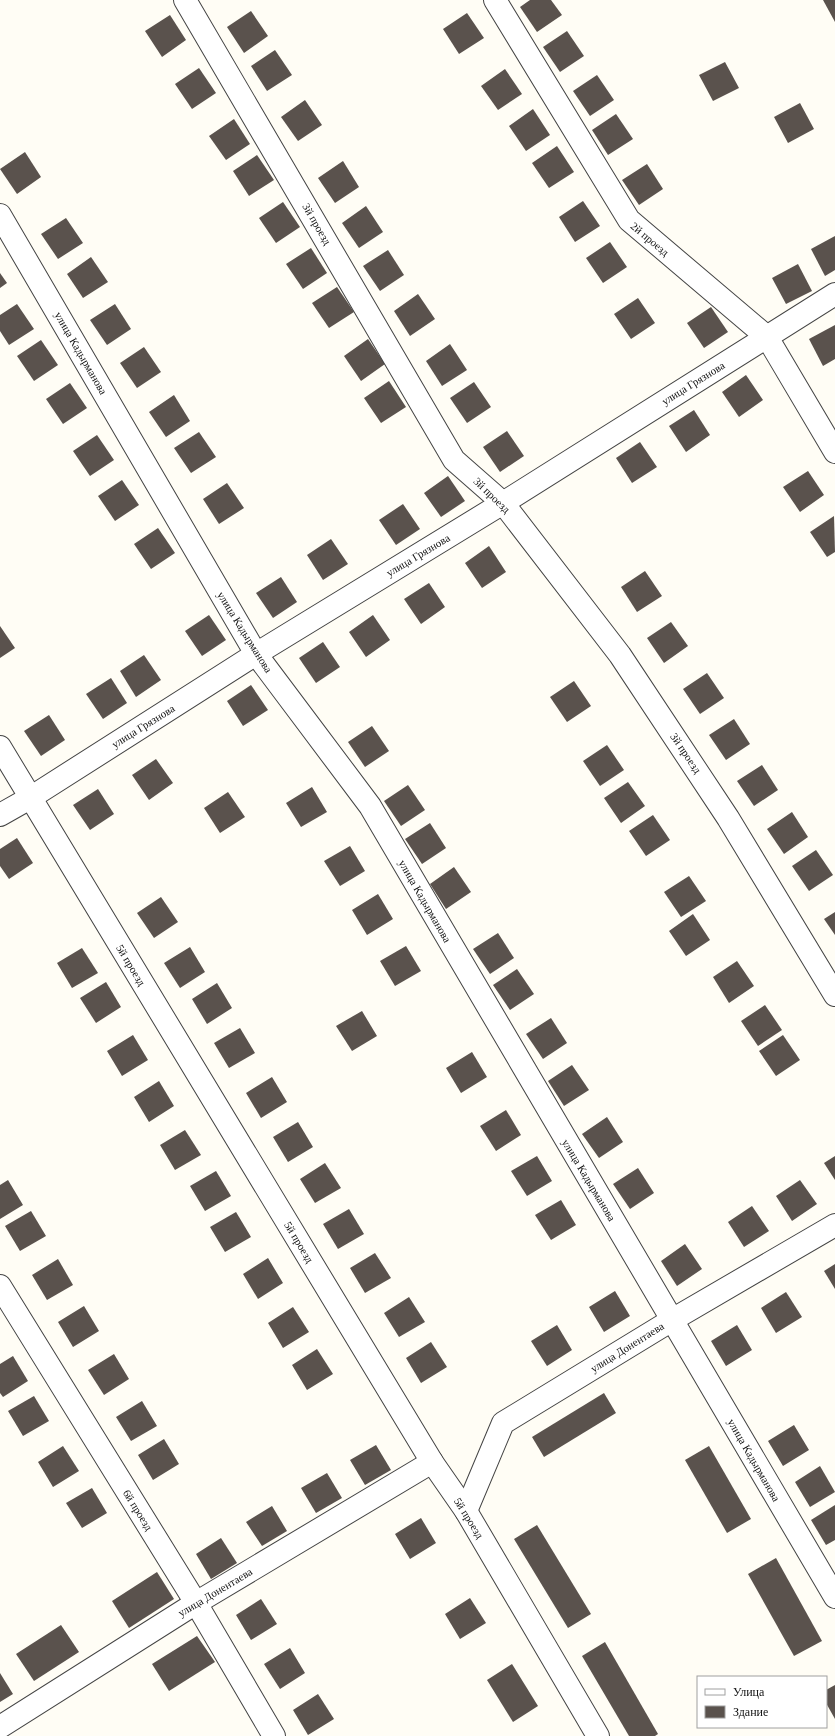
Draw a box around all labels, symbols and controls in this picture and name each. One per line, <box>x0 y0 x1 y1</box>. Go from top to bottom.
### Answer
street label: 3й проезд <box>300 201 334 247</box>
street label: 2й проезд <box>629 220 672 259</box>
street label: улица Кадырманова <box>52 310 110 397</box>
street label: улица Грязнова <box>659 359 727 407</box>
street label: 3й проезд <box>471 475 513 516</box>
street label: улица Грязнова <box>384 531 452 579</box>
street label: улица Кадырманова <box>215 589 275 675</box>
street label: улица Грязнова <box>109 702 177 750</box>
street label: 3й проезд <box>668 731 704 776</box>
street label: улица Кадырманова <box>396 858 454 945</box>
street label: 5й проезд <box>114 942 148 988</box>
street label: улица Кадырманова <box>560 1137 618 1223</box>
street label: 5й проезд <box>282 1219 316 1265</box>
street label: улица Донентаева <box>588 1320 666 1374</box>
street label: улица Кадырманова <box>725 1417 783 1504</box>
street label: 6й проезд <box>121 1487 155 1533</box>
street label: 5й проезд <box>452 1495 486 1541</box>
street label: улица Донентаева <box>176 1565 254 1619</box>
legend <box>697 1676 827 1728</box>
text: Улица <box>733 1685 765 1699</box>
text: Здание <box>733 1705 768 1719</box>

